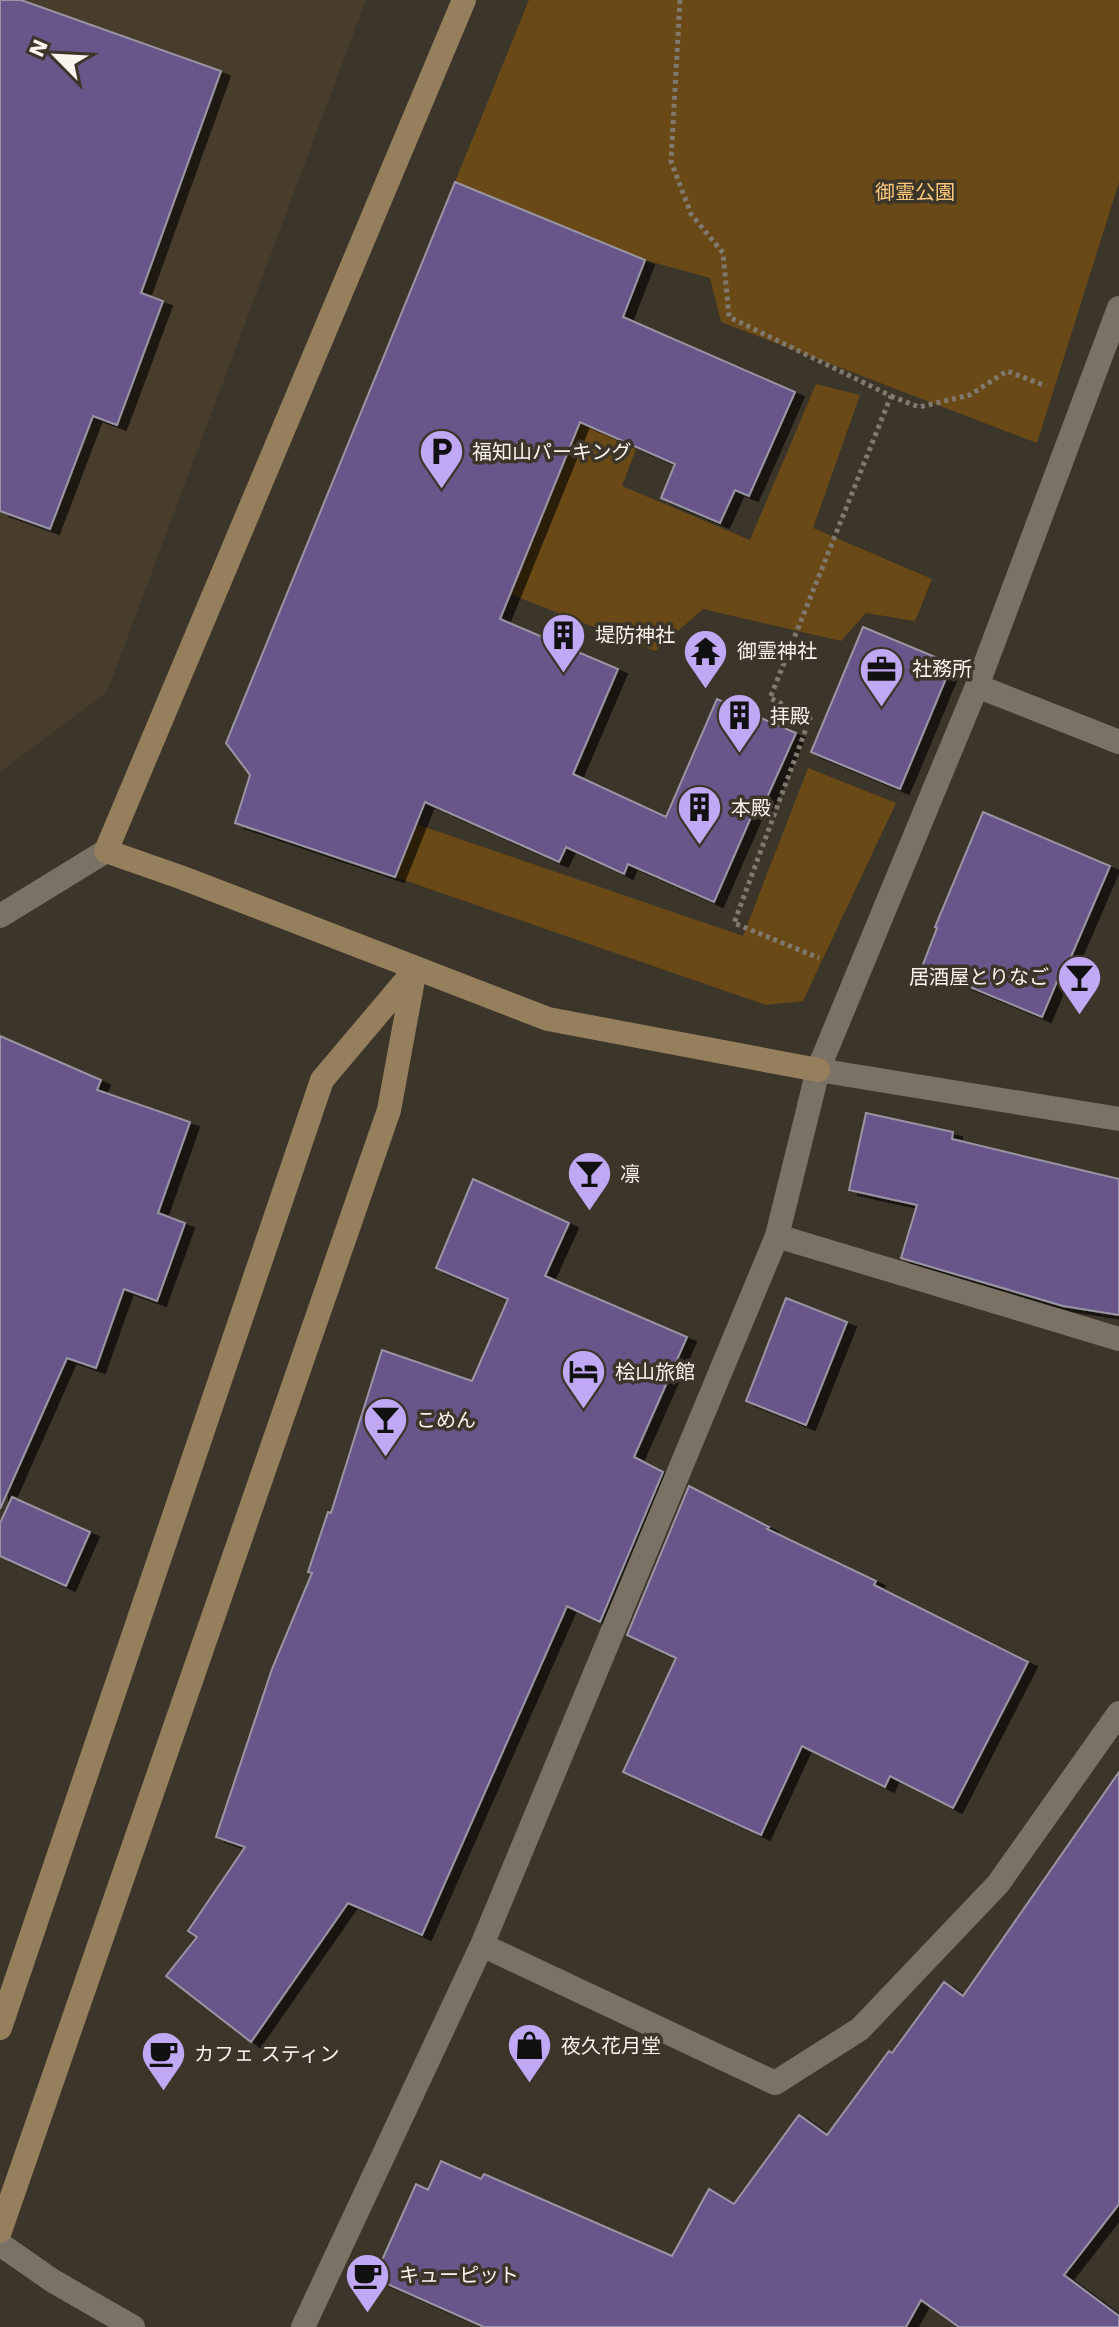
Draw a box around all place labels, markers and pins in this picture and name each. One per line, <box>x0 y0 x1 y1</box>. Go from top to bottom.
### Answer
parking icon: 福知山パーキング <box>417 428 465 491</box>
place label: 福知山パーキング <box>472 440 631 464</box>
building icon: 堤防神社 <box>540 611 588 674</box>
place label: 堤防神社 <box>595 623 675 647</box>
temple icon: 御霊神社 <box>682 627 730 690</box>
place label: 御霊神社 <box>737 639 817 663</box>
office icon: 社務所 <box>857 645 905 708</box>
place label: 社務所 <box>912 657 972 681</box>
building icon: 拝殿 <box>715 692 763 755</box>
place label: 拝殿 <box>770 704 810 728</box>
building icon: 本殿 <box>676 784 724 847</box>
place label: 本殿 <box>731 796 771 820</box>
bar icon: 居酒屋とりなご <box>1056 953 1104 1016</box>
place label: 居酒屋とりなご <box>909 965 1049 989</box>
bar icon: 凛 <box>565 1150 613 1213</box>
place label: 凛 <box>620 1162 640 1186</box>
hotel icon: 桧山旅館 <box>560 1348 608 1411</box>
place label: 桧山旅館 <box>615 1360 695 1384</box>
bar icon: こめん <box>361 1396 409 1459</box>
place label: こめん <box>416 1408 476 1432</box>
shop icon: 夜久花月堂 <box>506 2022 554 2085</box>
cafe icon: カフェ スティン <box>139 2030 187 2093</box>
place label: 夜久花月堂 <box>561 2034 661 2058</box>
place label: カフェ スティン <box>194 2042 340 2066</box>
cafe icon: キューピット <box>344 2251 392 2314</box>
place label: キューピット <box>399 2263 519 2287</box>

